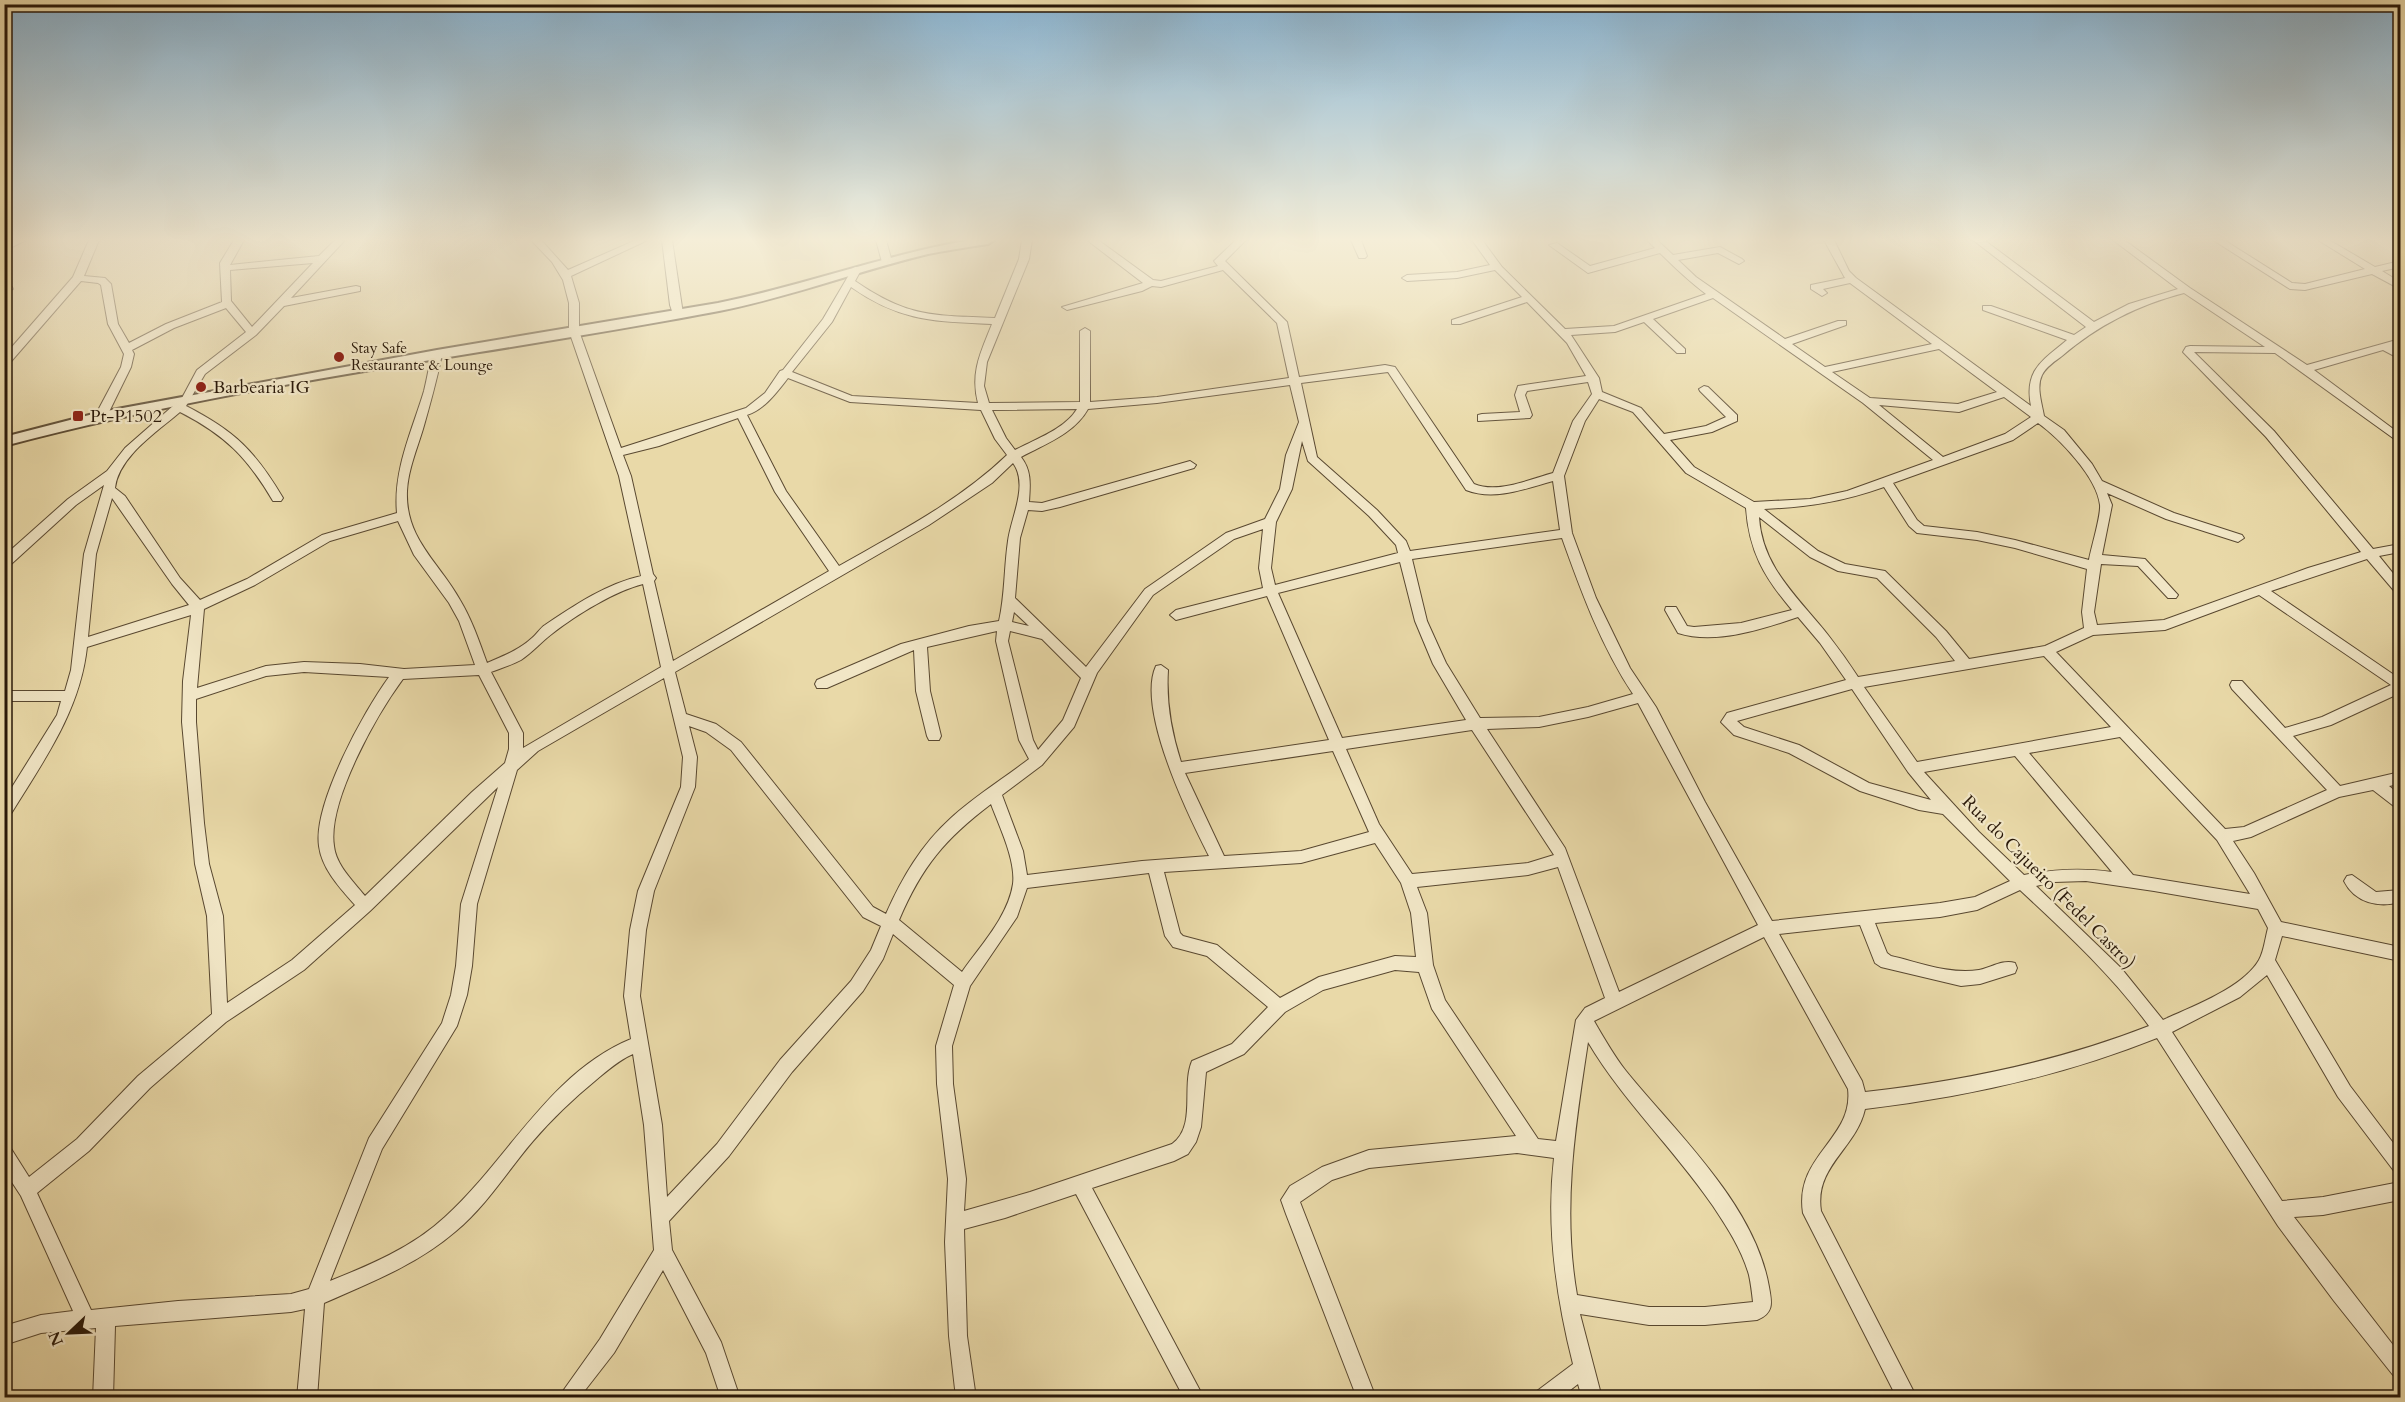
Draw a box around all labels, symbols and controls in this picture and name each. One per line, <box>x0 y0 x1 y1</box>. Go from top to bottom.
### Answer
place label: Stay Safe Restaurante & Lounge <box>351 338 493 375</box>
marker: Stay Safe Restaurante & Lounge <box>332 350 346 364</box>
place label: Barbearia IG <box>213 375 310 400</box>
marker: Barbearia IG <box>194 380 208 394</box>
place label: Pt-P1502 <box>90 404 162 429</box>
marker: Pt-P1502 <box>71 409 85 423</box>
street label: Rua do Cajueiro (Fedel Castro) <box>1956 790 2141 975</box>
north arrow <box>39 1303 99 1363</box>
text: N <box>43 1328 69 1349</box>

